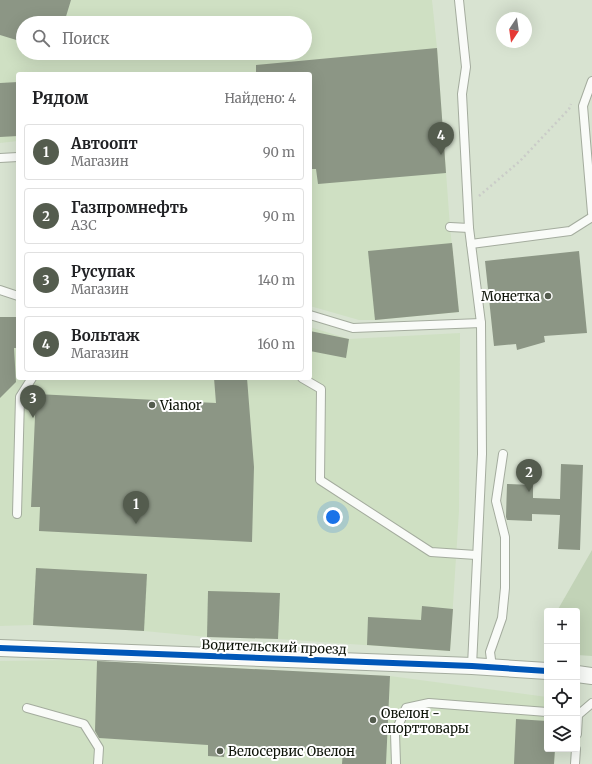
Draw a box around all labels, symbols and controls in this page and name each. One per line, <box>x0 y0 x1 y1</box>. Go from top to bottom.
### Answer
north arrow <box>496 12 532 48</box>
search box <box>16 16 312 60</box>
icon: search <box>30 27 52 49</box>
text: Поиск <box>62 29 109 48</box>
text: Рядом <box>32 87 88 109</box>
text: Найдено: 4 <box>224 90 296 107</box>
pin: 4 <box>428 122 454 155</box>
text: Автоопт <box>71 134 138 153</box>
text: 1 <box>43 144 49 161</box>
text: 90 m <box>263 144 295 161</box>
text: Магазин <box>71 153 129 170</box>
text: Газпромнефть <box>71 198 188 217</box>
text: 2 <box>42 208 50 225</box>
text: 90 m <box>263 208 295 225</box>
text: АЗС <box>71 217 97 234</box>
text: Русупак <box>71 262 135 281</box>
text: 3 <box>42 272 50 289</box>
text: 140 m <box>258 272 295 289</box>
text: Магазин <box>71 281 129 298</box>
place label: Монетка <box>481 288 540 305</box>
marker: Монетка <box>543 291 553 301</box>
text: Вольтаж <box>71 326 140 345</box>
text: 4 <box>42 336 50 353</box>
text: 160 m <box>257 336 295 353</box>
text: Магазин <box>71 345 129 362</box>
pin: 3 <box>20 385 46 418</box>
place label: Vianor <box>159 397 202 414</box>
marker: Vianor <box>147 400 157 410</box>
pin: 2 <box>516 459 542 492</box>
pin: 1 <box>123 491 149 524</box>
your location <box>323 507 343 527</box>
map controls <box>544 608 580 752</box>
button: + <box>544 608 580 644</box>
street label: Водительский проезд <box>201 636 347 658</box>
button: − <box>544 644 580 680</box>
button: locate <box>544 680 580 716</box>
place label: Овелон - спорттовары <box>381 705 469 737</box>
marker: Овелон - спорттовары <box>368 715 378 725</box>
button: layers <box>544 716 580 752</box>
place label: Велосервис Овелон <box>228 743 355 760</box>
marker: Велосервис Овелон <box>215 746 225 756</box>

